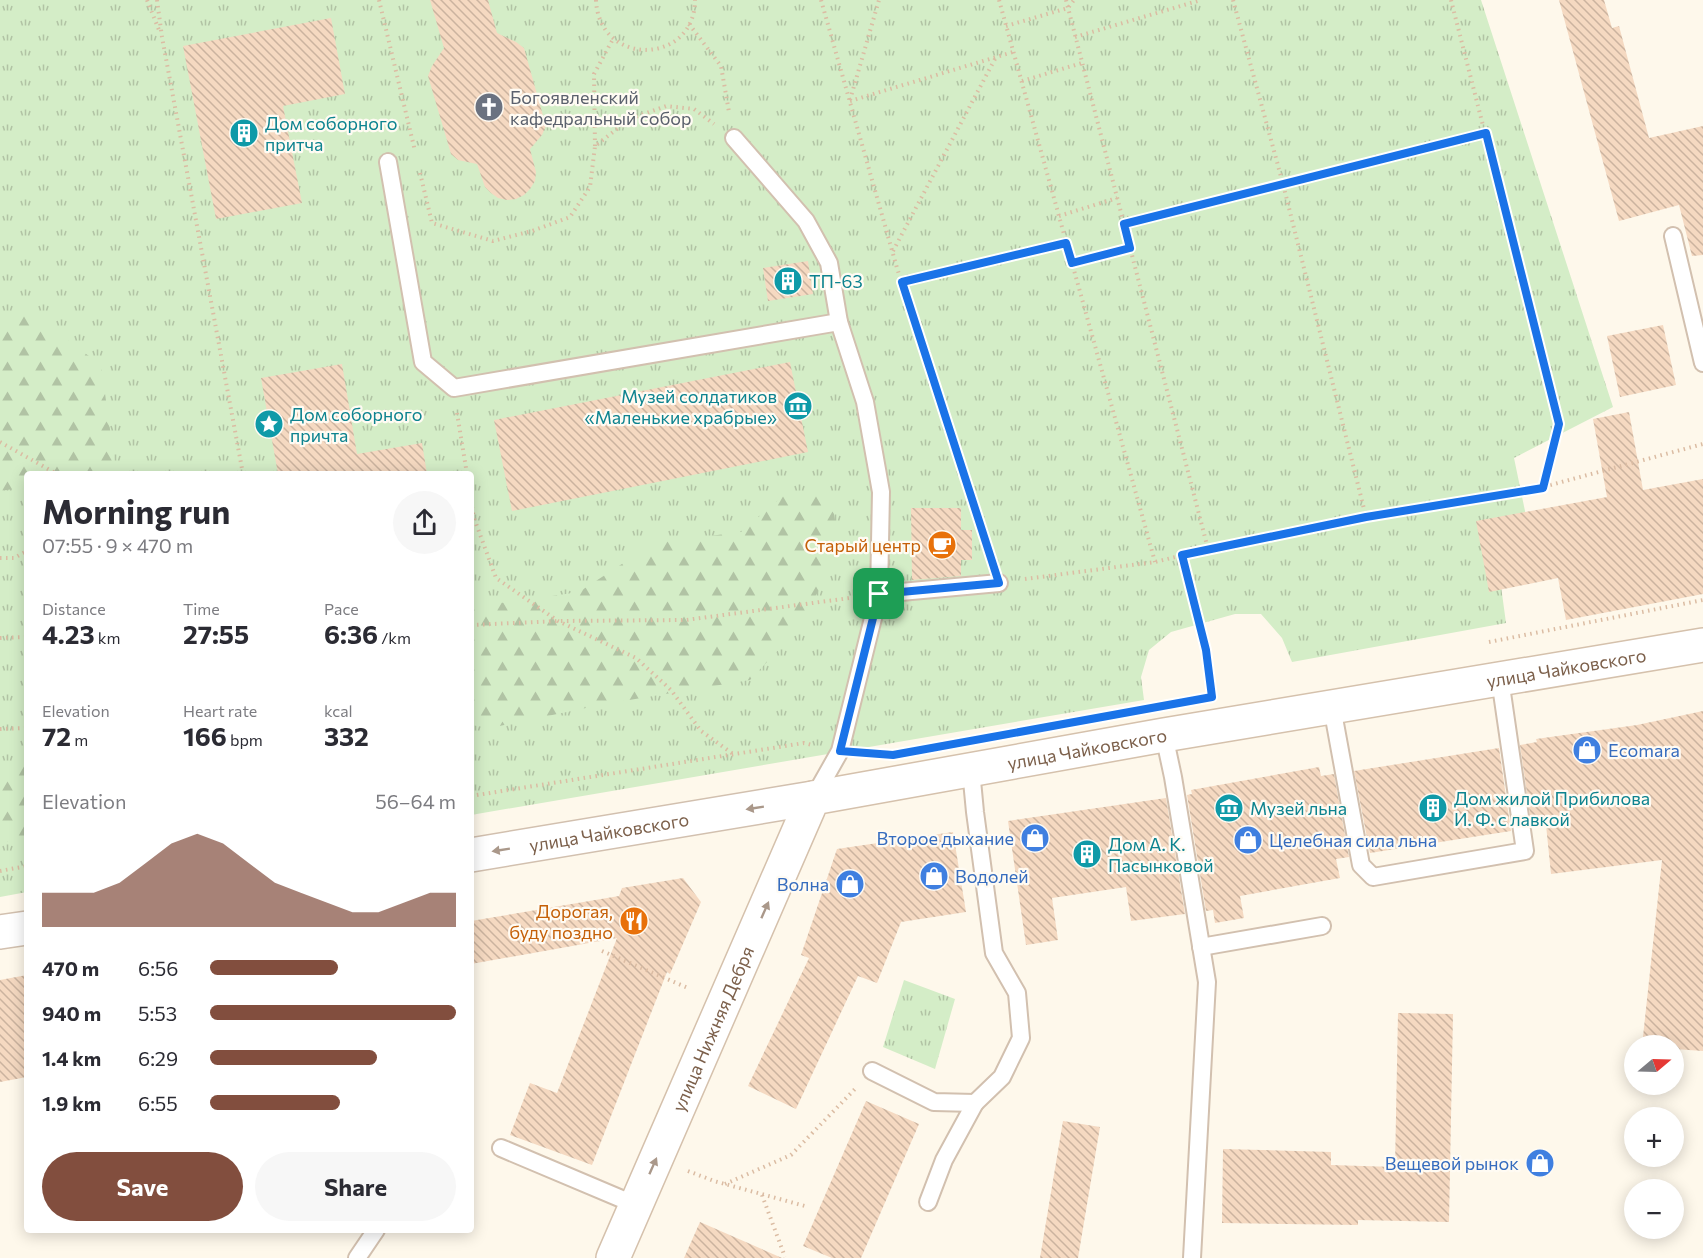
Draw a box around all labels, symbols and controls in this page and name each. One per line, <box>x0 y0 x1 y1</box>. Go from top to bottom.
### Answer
place label: Богоявленский кафедральный собор <box>510 86 692 129</box>
church icon: Богоявленский кафедральный собор <box>473 91 505 123</box>
place label: Дом соборного притча <box>265 112 397 155</box>
building icon: Дом соборного притча <box>228 117 260 149</box>
building icon: ТП-63 <box>772 265 804 297</box>
place label: ТП-63 <box>809 270 863 292</box>
place label: Музей солдатиков «Маленькие храбрые» <box>584 385 777 428</box>
museum icon: Музей солдатиков «Маленькие храбрые» <box>782 390 814 422</box>
place label: Дом соборного причта <box>290 403 422 446</box>
place icon: Дом соборного причта <box>253 408 285 440</box>
text: Morning run <box>42 490 230 531</box>
button: share <box>393 491 456 554</box>
cafe icon: Старый центр <box>926 529 958 561</box>
text: 07:55 · 9 × 470 m <box>42 533 193 557</box>
place label: Старый центр <box>805 534 921 556</box>
pin <box>853 568 904 619</box>
icon: arrive <box>862 577 895 610</box>
text: Distance <box>42 599 106 618</box>
text: Time <box>183 599 220 618</box>
text: Pace <box>324 599 359 618</box>
text: 4.23 <box>42 618 95 649</box>
text: 27:55 <box>183 618 249 649</box>
text: 6:36 <box>324 618 378 649</box>
text: km <box>95 628 120 647</box>
text: /km <box>378 628 411 647</box>
street label: улица Чайковского <box>1485 644 1648 692</box>
text: Elevation <box>42 701 110 720</box>
text: Heart rate <box>183 701 257 720</box>
text: kcal <box>324 701 353 720</box>
text: 72 <box>42 720 71 751</box>
text: 166 <box>183 720 227 751</box>
text: 332 <box>324 720 369 751</box>
street label: улица Чайковского <box>1006 724 1168 774</box>
text: m <box>71 730 88 749</box>
text: bpm <box>227 730 263 749</box>
shop icon: Ecomara <box>1571 734 1603 766</box>
place label: Ecomara <box>1608 739 1680 761</box>
place label: Дом жилой Прибилова И. Ф. с лавкой <box>1454 787 1650 830</box>
text: Elevation <box>42 789 127 813</box>
text: 56–64 m <box>375 789 456 813</box>
museum icon: Музей льна <box>1213 792 1245 824</box>
building icon: Дом жилой Прибилова И. Ф. с лавкой <box>1417 792 1449 824</box>
place label: Музей льна <box>1250 797 1347 819</box>
one-way arrow <box>746 804 765 813</box>
street label: улица Чайковского <box>528 808 691 856</box>
shop icon: Второе дыхание <box>1019 822 1051 854</box>
shop icon: Целебная сила льна <box>1232 824 1264 856</box>
place label: Второе дыхание <box>877 827 1014 849</box>
place label: Целебная сила льна <box>1269 829 1437 851</box>
place label: Дом А. К. Пасынковой <box>1108 833 1214 876</box>
building icon: Дом А. К. Пасынковой <box>1071 838 1103 870</box>
one-way arrow <box>491 845 510 854</box>
shop icon: Водолей <box>918 860 950 892</box>
place label: Водолей <box>955 865 1029 887</box>
shop icon: Волна <box>834 868 866 900</box>
place label: Волна <box>777 873 829 895</box>
place label: Дорогая, буду поздно <box>509 900 613 943</box>
one-way arrow <box>760 901 770 919</box>
restaurant icon: Дорогая, буду поздно <box>618 905 650 937</box>
street label: улица Нижняя Дебря <box>667 943 758 1115</box>
text: 470 m <box>42 956 99 980</box>
text: 6:56 <box>138 956 179 980</box>
text: 940 m <box>42 1001 101 1025</box>
text: 5:53 <box>138 1001 177 1025</box>
north arrow <box>1624 1035 1684 1095</box>
map controls <box>1624 1035 1684 1239</box>
text: 1.4 km <box>42 1046 101 1070</box>
text: 6:29 <box>138 1046 178 1070</box>
text: 1.9 km <box>42 1091 101 1115</box>
text: 6:55 <box>138 1091 178 1115</box>
button: + <box>1624 1107 1684 1167</box>
shop icon: Вещевой рынок <box>1524 1147 1556 1179</box>
button: Save <box>42 1152 243 1221</box>
button: Share <box>255 1152 456 1221</box>
place label: Вещевой рынок <box>1385 1152 1519 1174</box>
one-way arrow <box>649 1157 658 1174</box>
button: − <box>1624 1179 1684 1239</box>

